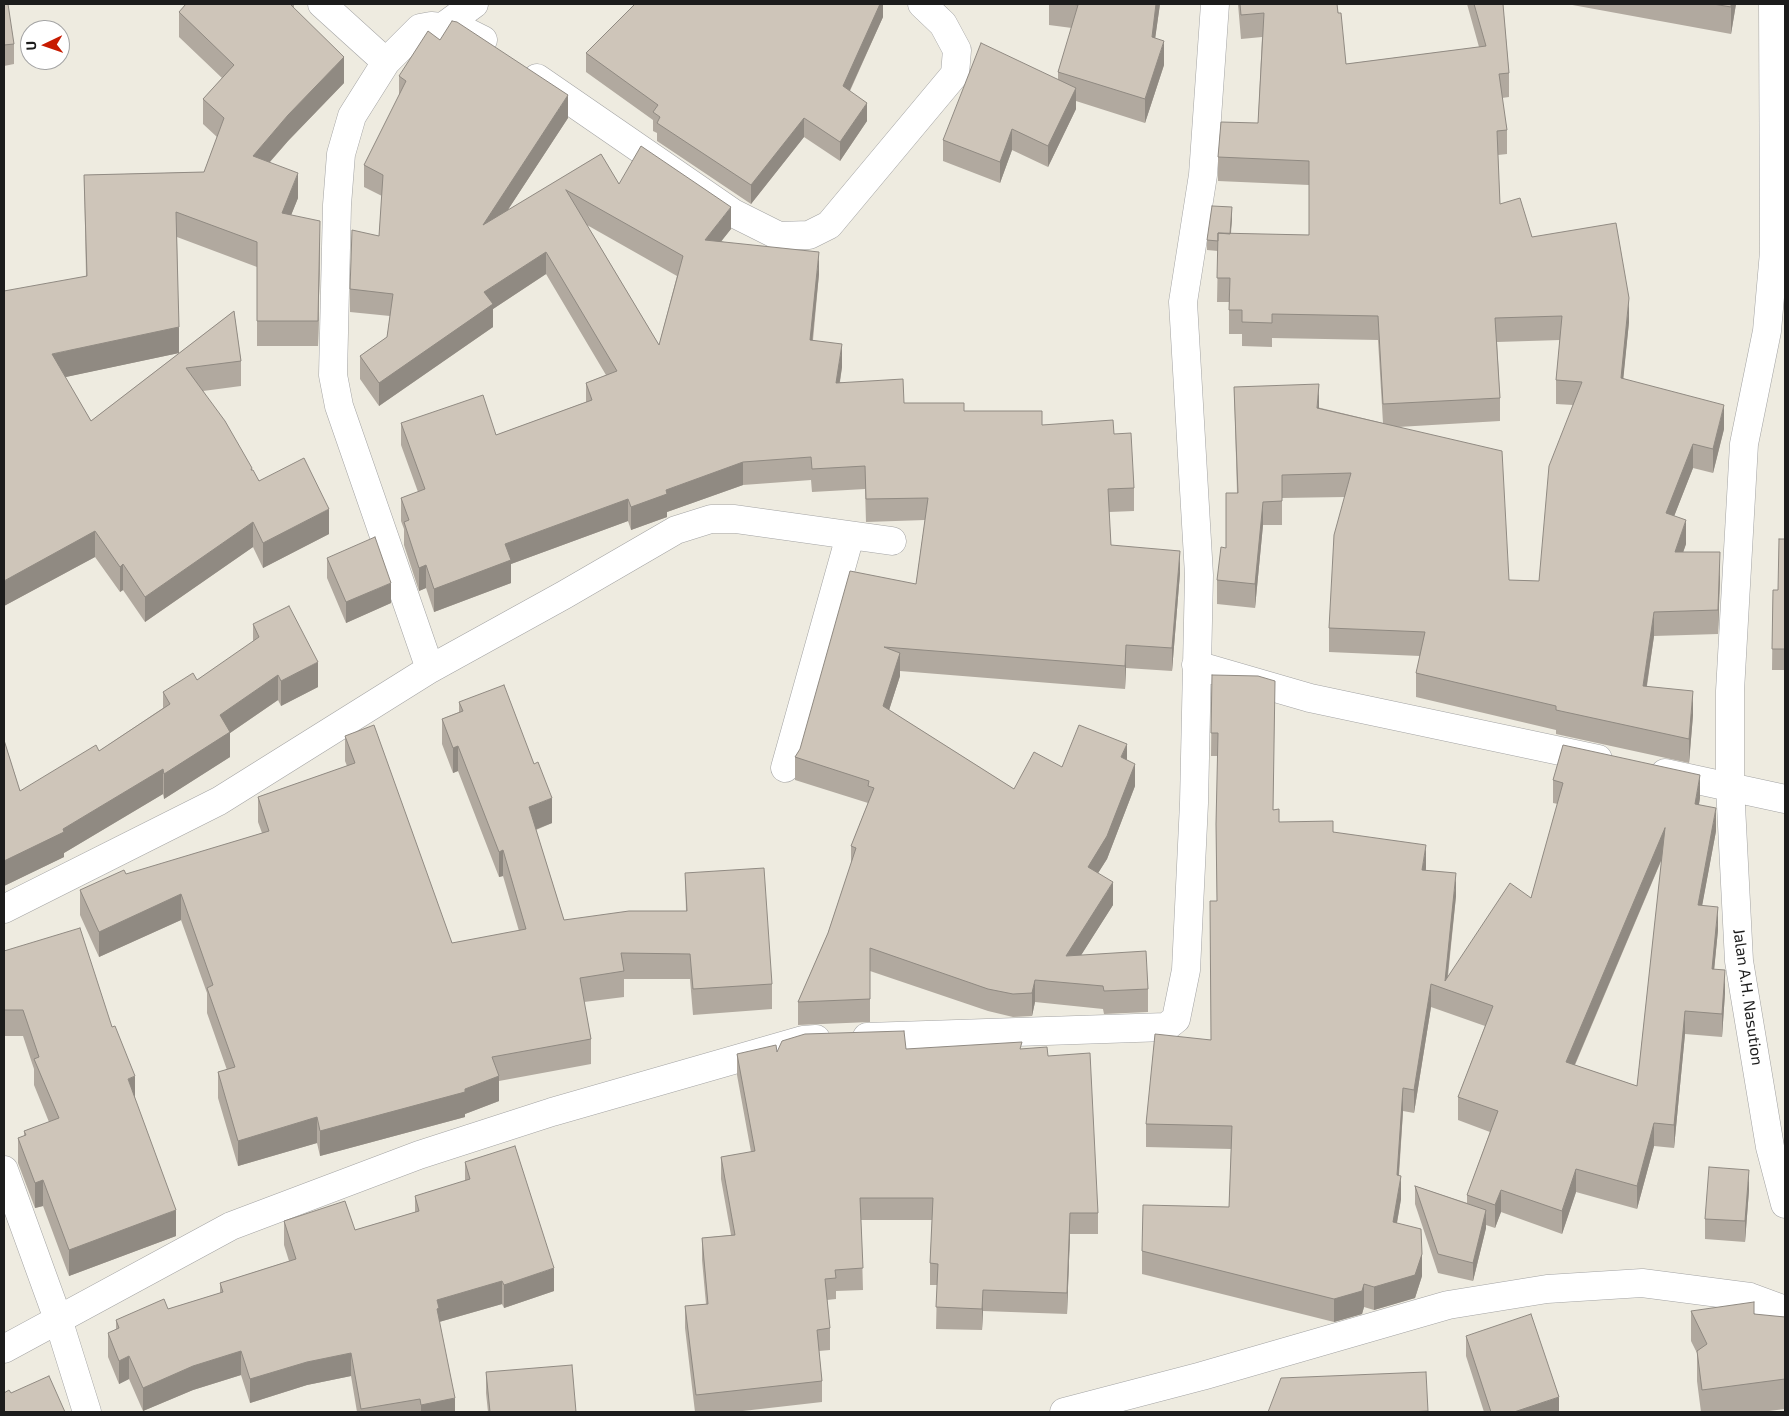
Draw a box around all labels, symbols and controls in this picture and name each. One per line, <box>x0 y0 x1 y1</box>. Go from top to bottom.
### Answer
north arrow <box>20 20 70 70</box>
text: U <box>22 41 39 51</box>
street label: Jalan A.H. Nasution <box>1729 927 1767 1067</box>

